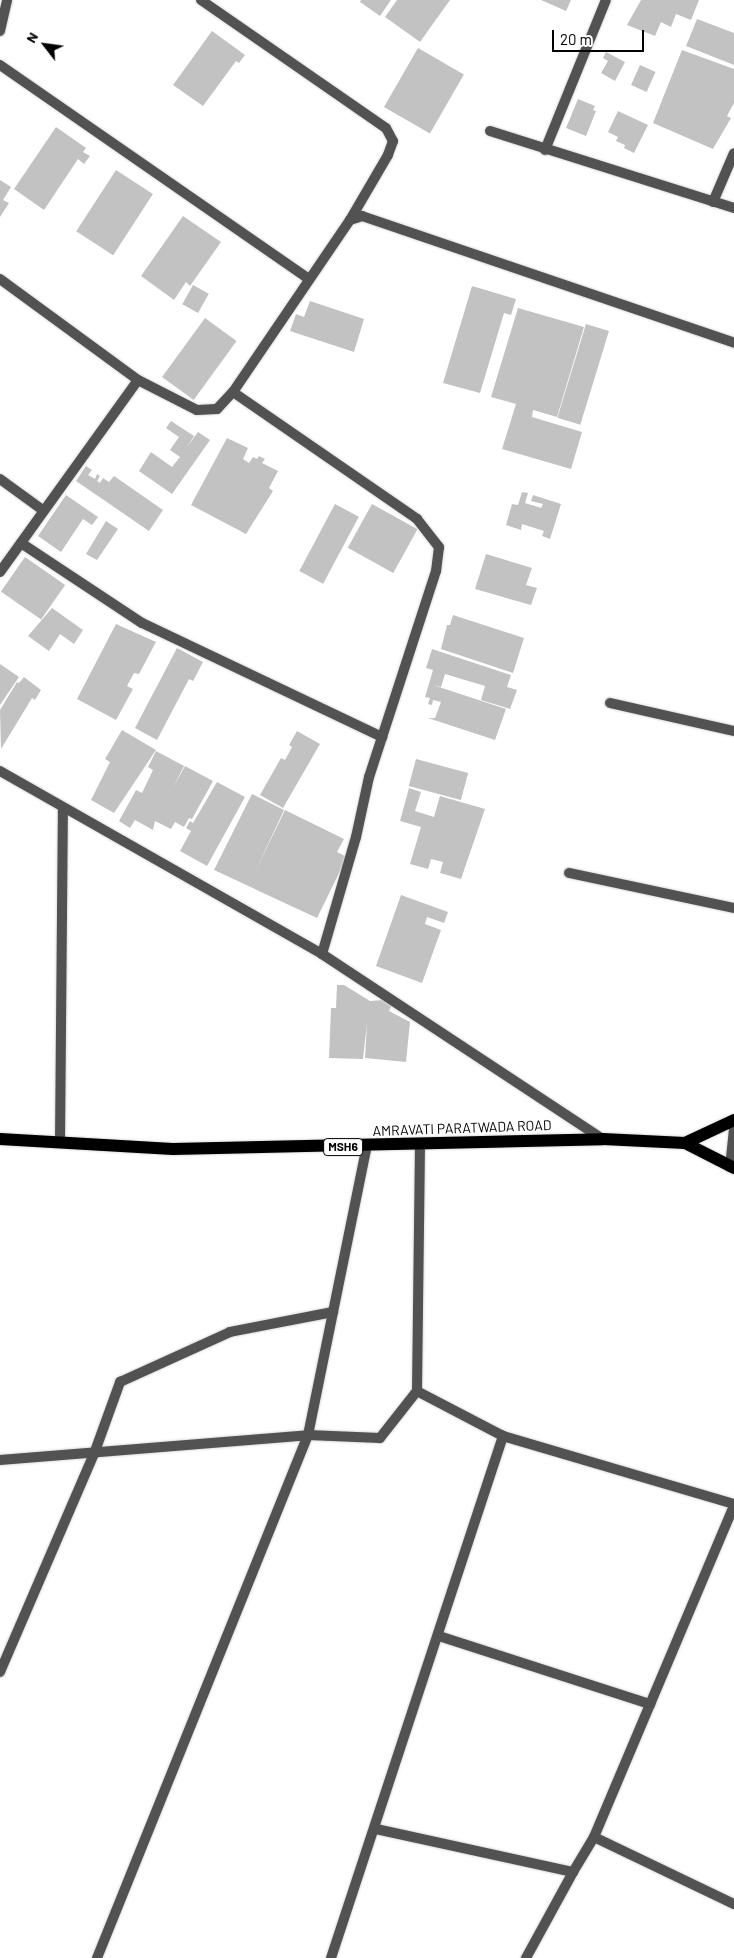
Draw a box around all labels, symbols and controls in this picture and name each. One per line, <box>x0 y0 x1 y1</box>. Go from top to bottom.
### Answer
north arrow <box>20 20 70 70</box>
scale bar <box>554 20 646 52</box>
text: N <box>22 29 41 46</box>
text: 20 m <box>560 30 592 48</box>
street label: AMRAVATI PARATWADA ROAD <box>372 1116 552 1140</box>
road number: MSH6 <box>323 1138 363 1156</box>

